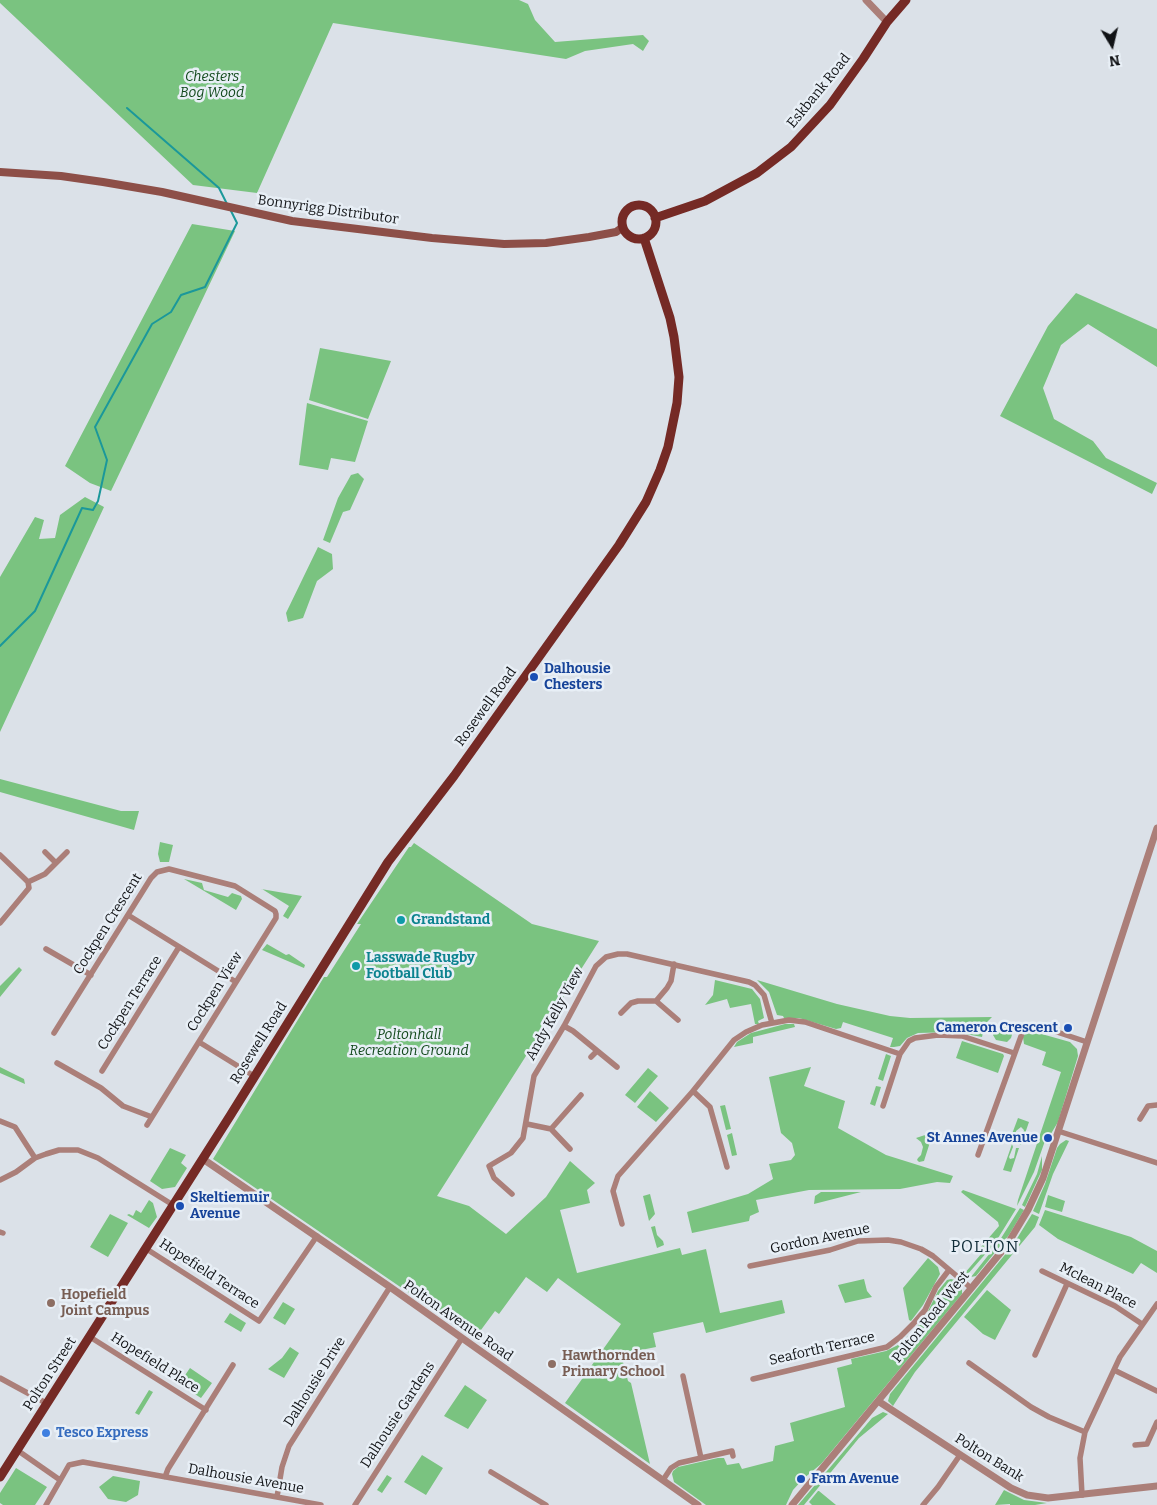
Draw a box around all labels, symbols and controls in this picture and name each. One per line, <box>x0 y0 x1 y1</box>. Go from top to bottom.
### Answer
north arrow <box>1087 20 1137 70</box>
street label: Eskbank Road <box>784 50 854 132</box>
text: N <box>1108 51 1121 70</box>
park label: Chesters Bog Wood <box>180 69 244 102</box>
street label: Bonnyrigg Distributor <box>256 192 400 228</box>
place label: Dalhousie Chesters <box>544 661 611 694</box>
street label: Rosewell Road <box>452 664 520 750</box>
marker: Dalhousie Chesters <box>528 671 540 683</box>
street label: Cockpen Crescent <box>70 870 146 978</box>
place label: Grandstand <box>411 912 490 928</box>
marker: Grandstand <box>395 914 407 926</box>
street label: Cockpen View <box>184 949 246 1035</box>
place label: Lasswade Rugby Football Club <box>366 950 475 982</box>
street label: Cockpen Terrace <box>94 953 166 1053</box>
marker: Lasswade Rugby Football Club <box>350 960 362 972</box>
street label: Andy Kelly View <box>523 965 587 1063</box>
street label: Rosewell Road <box>227 999 291 1087</box>
place label: Cameron Crescent <box>936 1020 1058 1036</box>
marker: Cameron Crescent <box>1062 1022 1074 1034</box>
park label: Poltonhall Recreation Ground <box>349 1027 469 1060</box>
place label: St Annes Avenue <box>927 1130 1038 1146</box>
marker: St Annes Avenue <box>1042 1132 1054 1144</box>
place label: Skeltiemuir Avenue <box>190 1190 269 1222</box>
marker: Skeltiemuir Avenue <box>174 1200 186 1212</box>
street label: Gordon Avenue <box>769 1220 871 1258</box>
street label: Hopefield Terrace <box>156 1235 262 1313</box>
district label: POLTON <box>950 1238 1020 1258</box>
street label: Mclean Place <box>1057 1259 1139 1313</box>
street label: Polton Road West <box>889 1268 973 1366</box>
street label: Polton Avenue Road <box>400 1277 516 1365</box>
place label: Hopefield Joint Campus <box>61 1287 149 1320</box>
marker: Hopefield Joint Campus <box>45 1297 57 1309</box>
street label: Hopefield Place <box>108 1329 202 1397</box>
street label: Seaforth Terrace <box>767 1329 877 1369</box>
street label: Polton Street <box>20 1334 80 1414</box>
street label: Dalhousie Drive <box>281 1334 349 1430</box>
place label: Hawthornden Primary School <box>562 1348 665 1380</box>
marker: Hawthornden Primary School <box>546 1358 558 1370</box>
street label: Dalhousie Gardens <box>357 1359 439 1471</box>
place label: Tesco Express <box>56 1425 149 1441</box>
marker: Tesco Express <box>40 1427 52 1439</box>
street label: Polton Bank <box>951 1430 1027 1486</box>
street label: Dalhousie Avenue <box>187 1461 305 1497</box>
place label: Farm Avenue <box>811 1471 899 1487</box>
marker: Farm Avenue <box>795 1473 807 1485</box>

